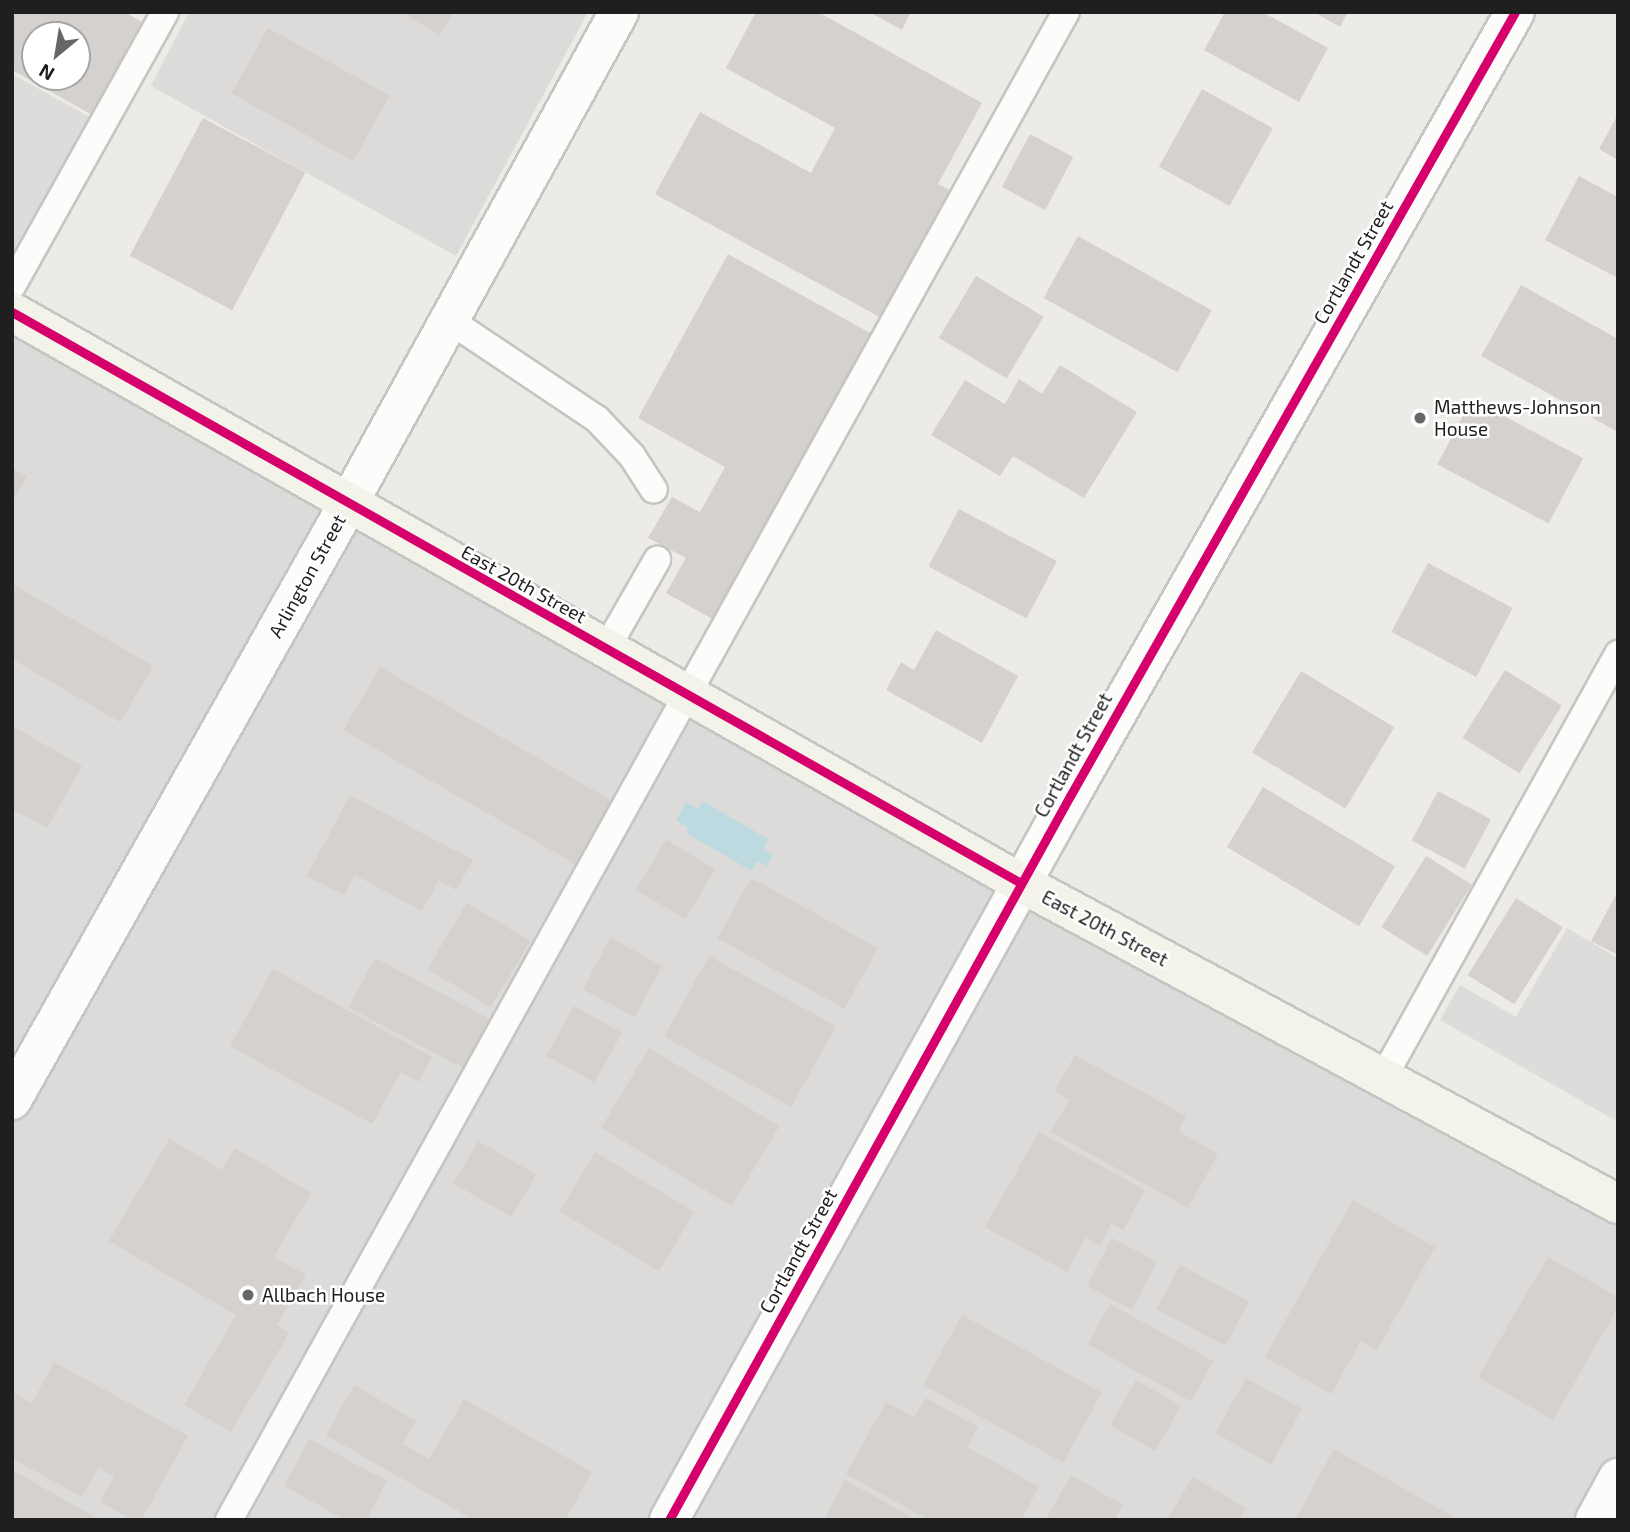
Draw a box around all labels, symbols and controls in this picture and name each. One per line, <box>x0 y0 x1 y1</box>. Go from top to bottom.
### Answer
north arrow <box>21 21 91 91</box>
text: N <box>35 59 58 86</box>
street label: Cortlandt Street <box>1308 196 1398 328</box>
place label: Matthews-Johnson House <box>1434 396 1601 440</box>
marker: Matthews-Johnson House <box>1412 410 1428 426</box>
street label: Arlington Street <box>264 510 350 642</box>
street label: East 20th Street <box>457 540 591 628</box>
street label: Cortlandt Street <box>1029 689 1117 821</box>
street label: East 20th Street <box>1038 885 1172 971</box>
street label: Cortlandt Street <box>754 1185 842 1317</box>
place label: Allbach House <box>262 1284 385 1306</box>
marker: Allbach House <box>240 1287 256 1303</box>

